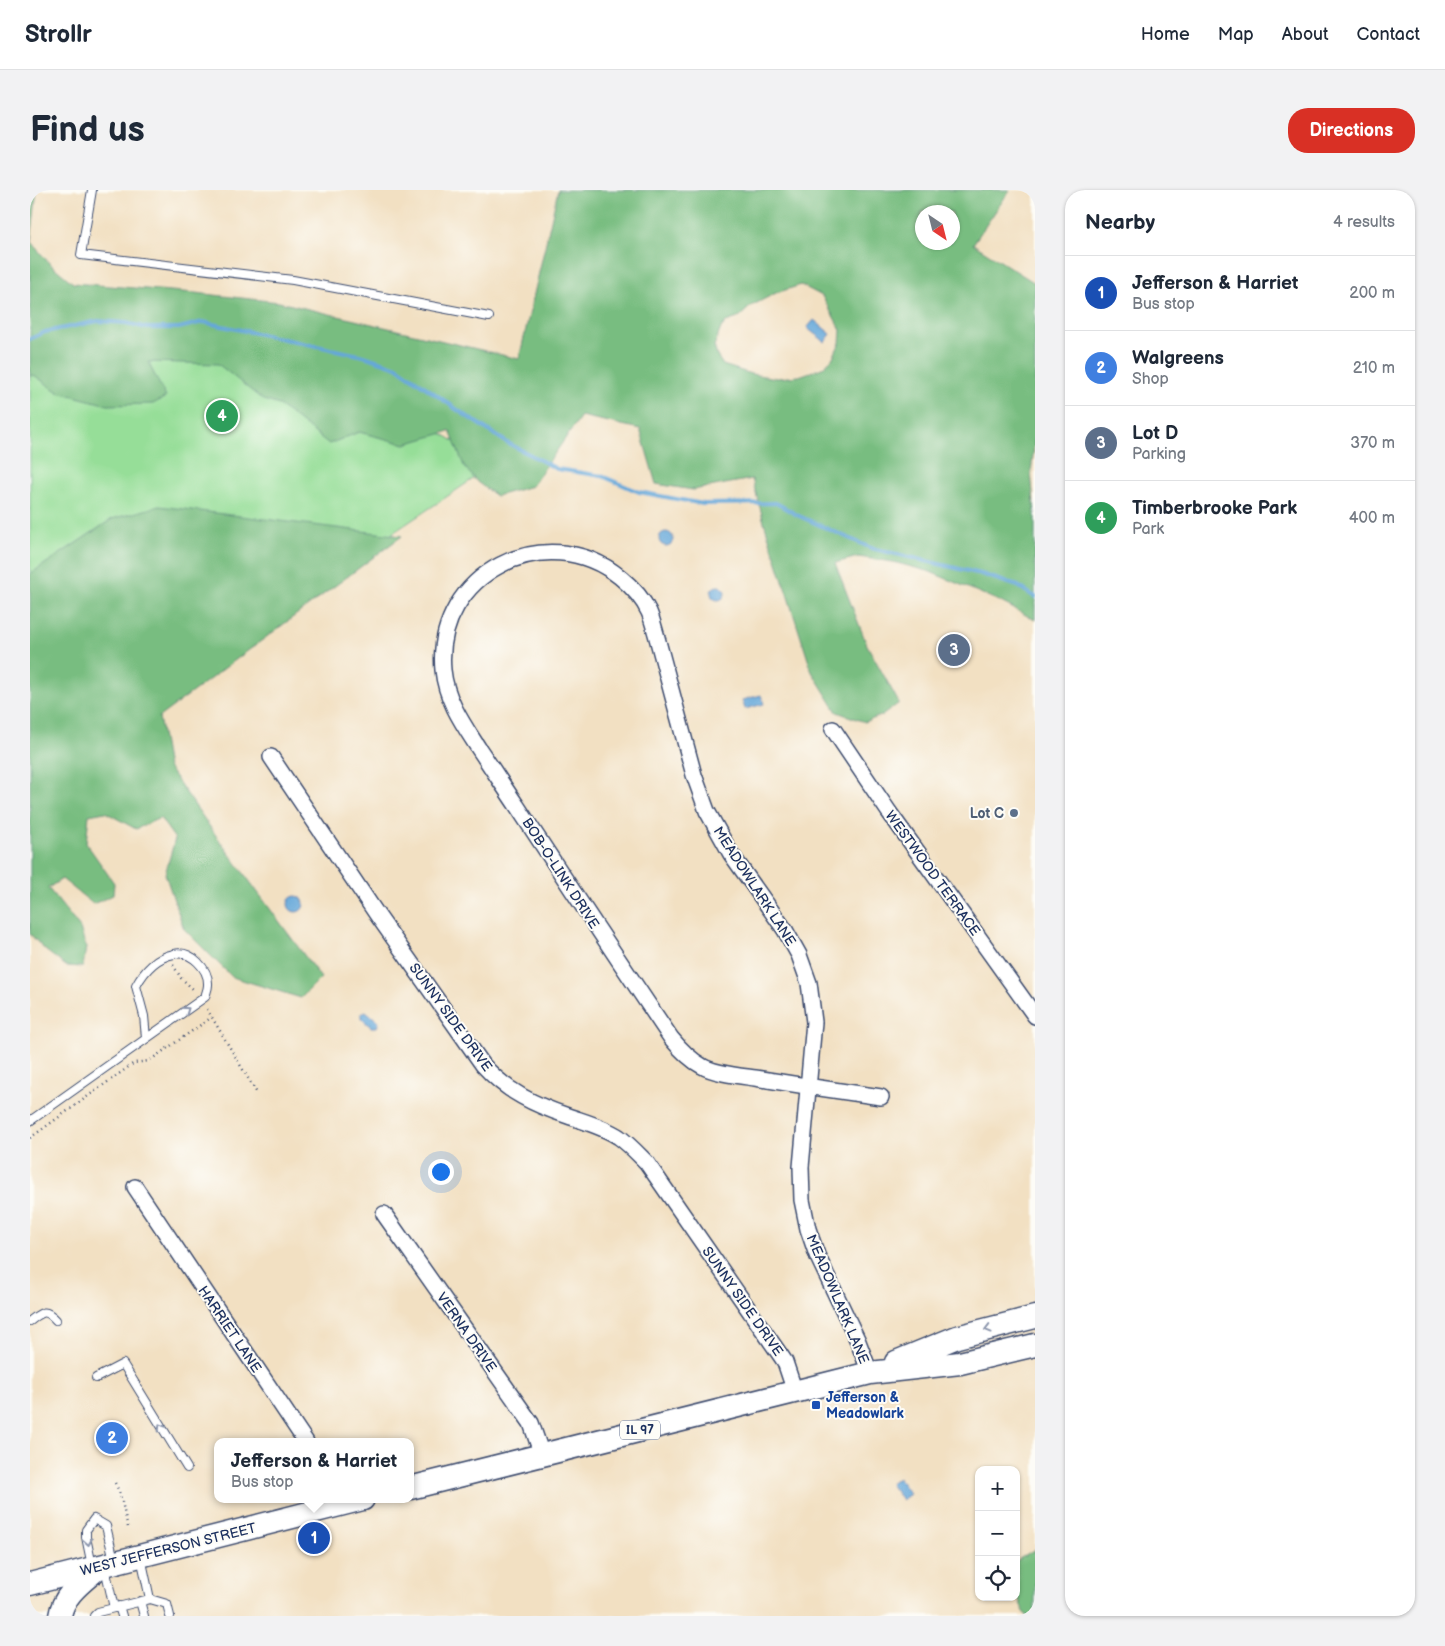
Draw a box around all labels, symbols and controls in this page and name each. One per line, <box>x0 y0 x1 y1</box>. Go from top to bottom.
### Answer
text: Strollr <box>25 20 92 49</box>
text: Home <box>1141 24 1190 45</box>
text: Map <box>1218 24 1254 45</box>
text: About <box>1282 24 1329 45</box>
text: Contact <box>1357 24 1420 45</box>
button: Directions <box>1288 108 1415 153</box>
text: Find us <box>30 109 145 152</box>
north arrow <box>915 205 960 250</box>
text: Nearby <box>1085 210 1155 235</box>
text: 4 results <box>1333 213 1395 232</box>
text: Jefferson & Harriet <box>1132 272 1298 295</box>
text: 1 <box>1098 284 1104 303</box>
text: 200 m <box>1349 284 1395 303</box>
text: Bus stop <box>1132 295 1195 314</box>
text: Walgreens <box>1132 347 1224 370</box>
text: 2 <box>1096 359 1106 378</box>
text: 210 m <box>1353 359 1395 378</box>
text: Shop <box>1132 370 1169 389</box>
pin: 4 <box>206 397 238 435</box>
text: Lot D <box>1132 422 1178 445</box>
text: 3 <box>1096 434 1106 453</box>
text: 370 m <box>1350 434 1395 453</box>
text: Parking <box>1132 445 1186 464</box>
text: Timberbrooke Park <box>1132 497 1297 520</box>
text: 4 <box>1096 509 1106 528</box>
text: 400 m <box>1349 509 1395 528</box>
text: Park <box>1132 520 1164 539</box>
pin: 3 <box>938 631 970 669</box>
place label: Lot C <box>970 805 1004 822</box>
street label: WESTWOOD TERRACE <box>882 807 984 939</box>
marker: Lot C <box>1008 807 1020 819</box>
street label: BOB-O-LINK DRIVE <box>518 815 603 932</box>
street label: MEADOWLARK LANE <box>710 823 799 949</box>
street label: SUNNY SIDE DRIVE <box>406 960 496 1075</box>
one-way arrow <box>180 1007 189 1016</box>
your location <box>428 1159 454 1185</box>
street label: MEADOWLARK LANE <box>803 1232 872 1366</box>
street label: SUNNY SIDE DRIVE <box>698 1243 787 1359</box>
street label: HARRIET LANE <box>194 1283 265 1376</box>
street label: VERNA DRIVE <box>433 1289 500 1375</box>
one-way arrow <box>983 1323 992 1334</box>
place label: Jefferson & Meadowlark <box>826 1389 905 1422</box>
marker: Jefferson & Meadowlark <box>810 1399 822 1411</box>
pin: 2 <box>96 1419 128 1457</box>
road number: IL 97 <box>620 1420 660 1440</box>
one-way arrow <box>158 1423 168 1432</box>
popup <box>214 1438 414 1503</box>
text: Jefferson & Harriet <box>231 1450 397 1473</box>
map controls <box>975 1466 1020 1601</box>
button: + <box>975 1466 1020 1511</box>
text: Bus stop <box>231 1473 294 1492</box>
button: − <box>975 1511 1020 1556</box>
street label: WEST JEFFERSON STREET <box>78 1519 259 1580</box>
pin: 1 <box>298 1519 330 1557</box>
one-way arrow <box>82 1538 92 1547</box>
button: locate <box>975 1556 1020 1601</box>

